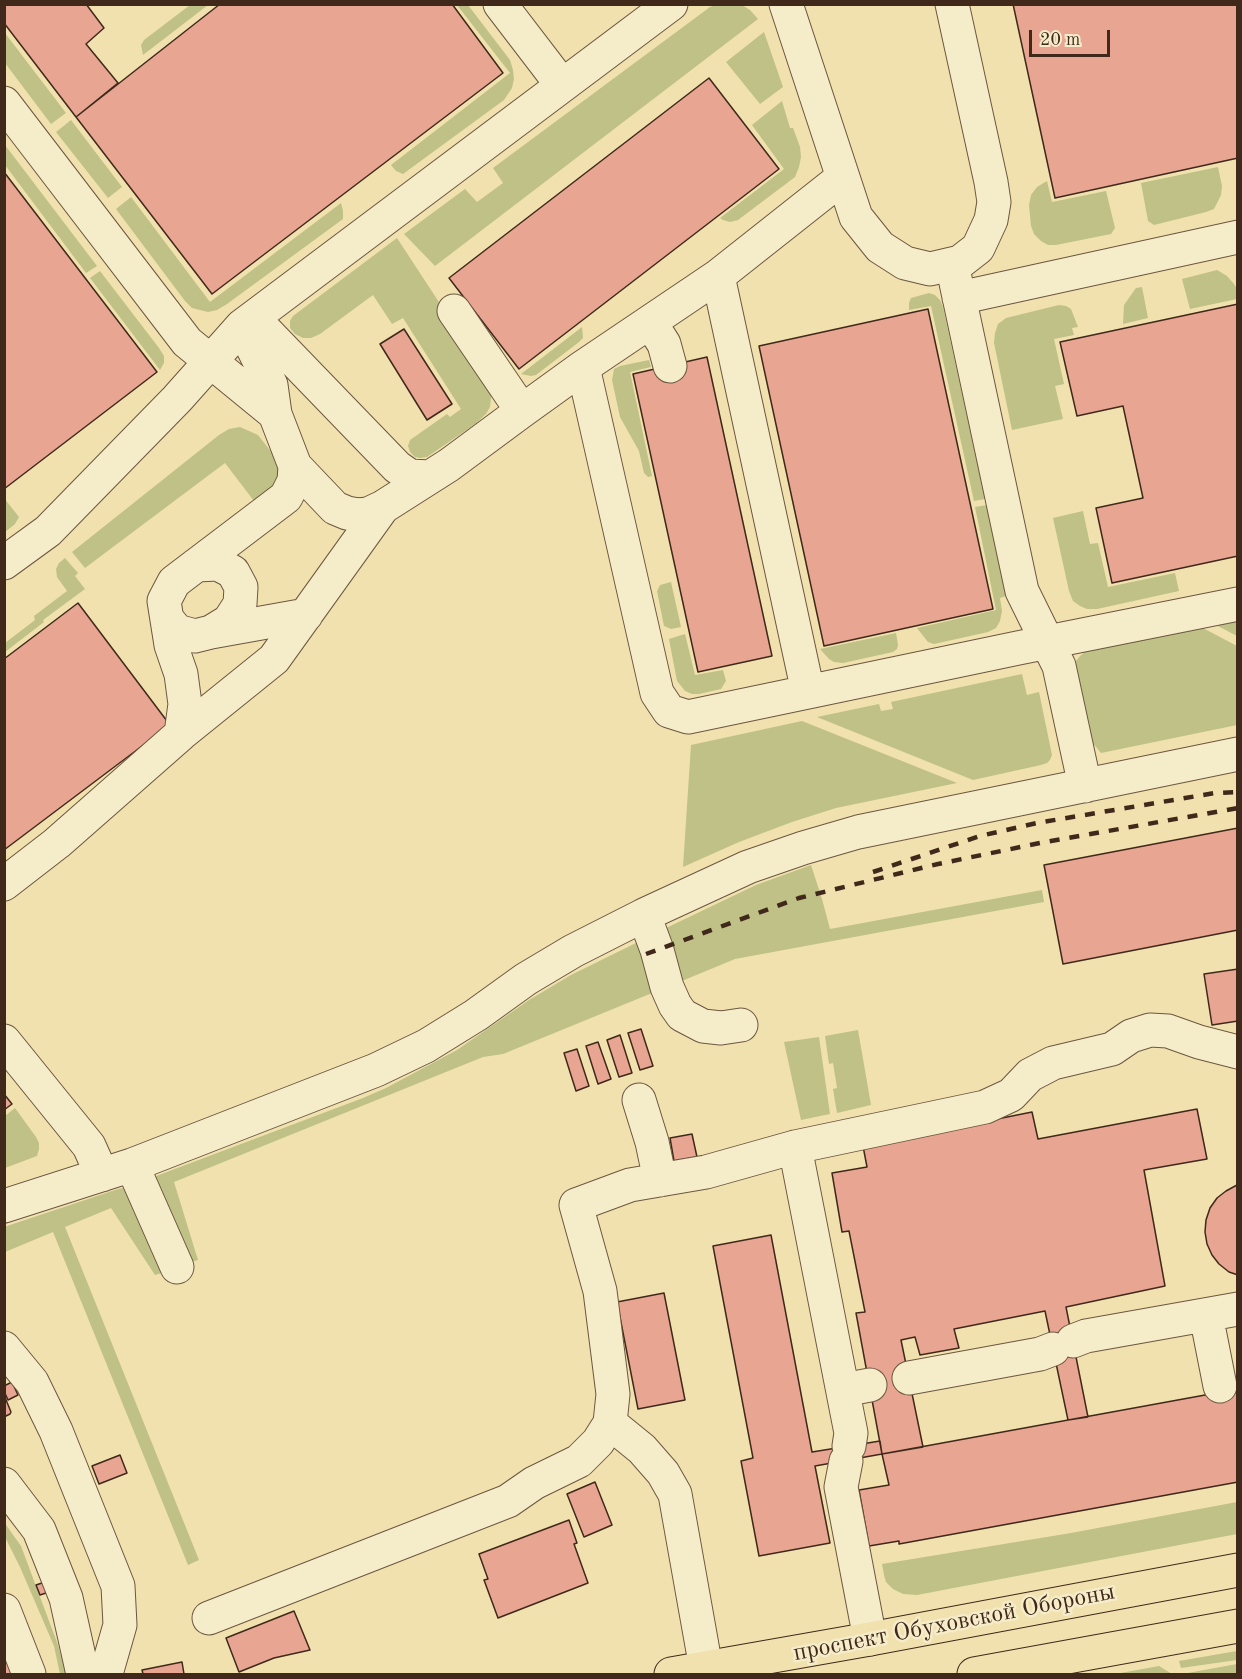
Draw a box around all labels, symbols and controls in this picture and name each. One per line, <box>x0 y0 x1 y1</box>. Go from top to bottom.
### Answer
scale bar <box>1032 18 1113 56</box>
text: 20 m <box>1040 31 1080 49</box>
street label: проспект Обуховской Обороны <box>791 1578 1117 1668</box>

